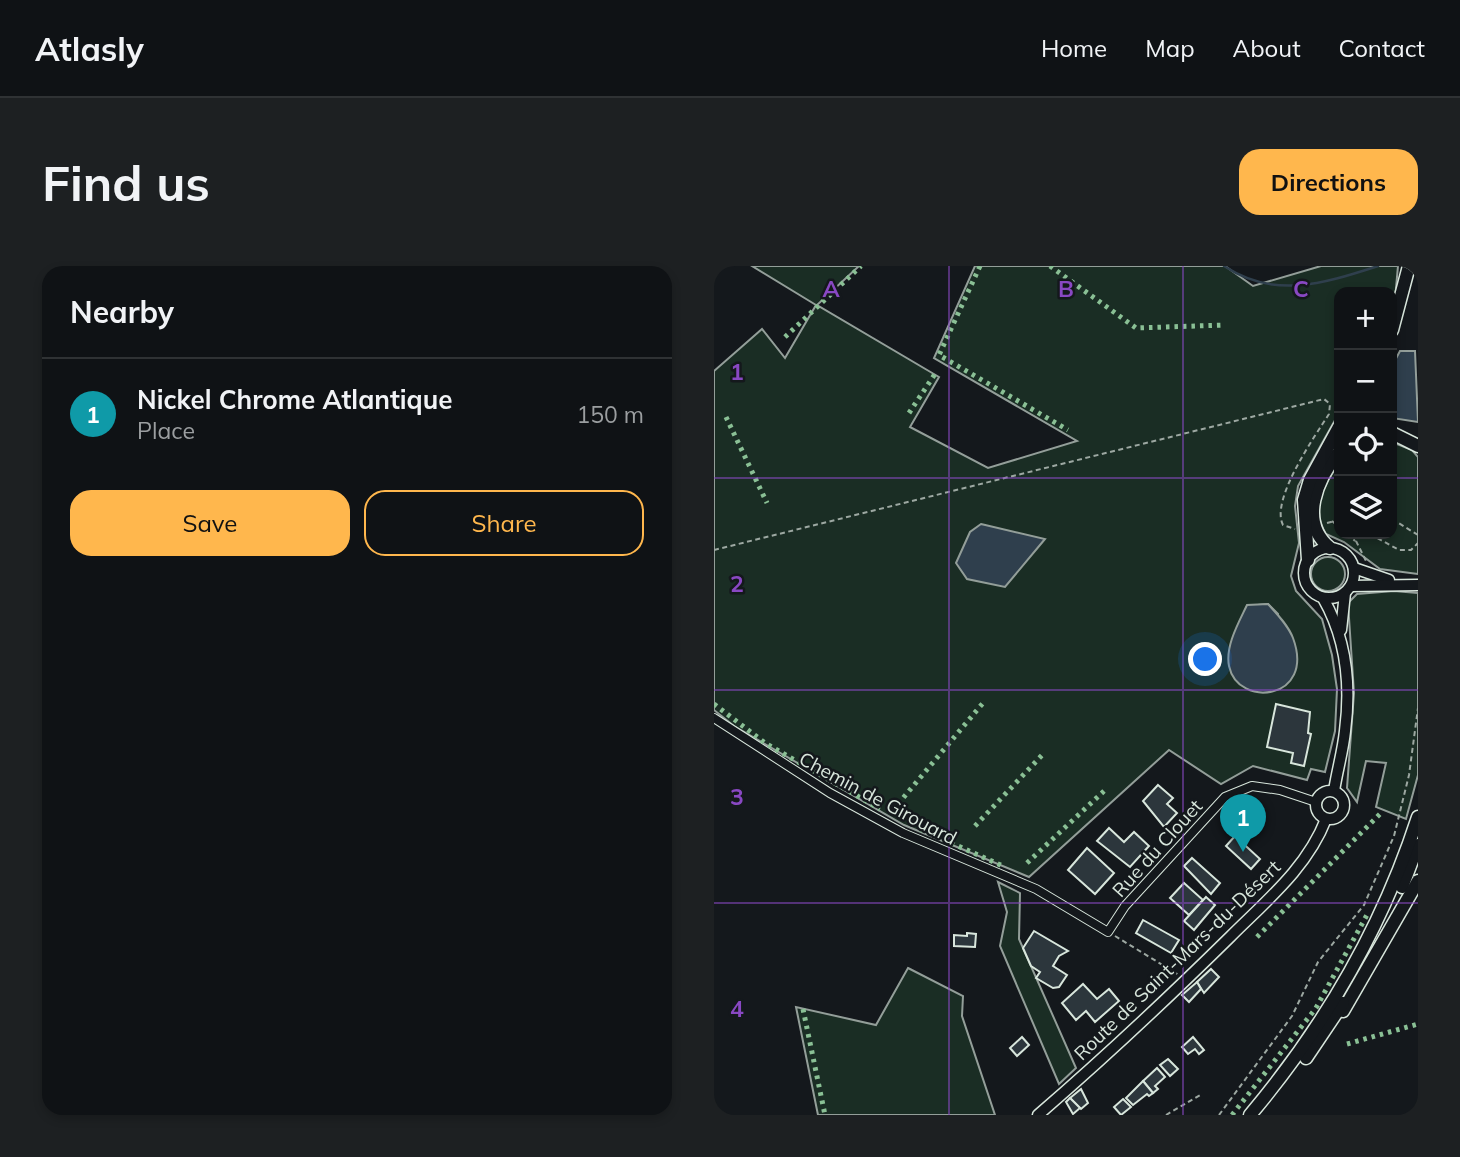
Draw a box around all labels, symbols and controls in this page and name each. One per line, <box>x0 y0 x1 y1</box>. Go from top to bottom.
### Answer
text: Atlasly <box>35 28 144 69</box>
text: Home <box>1041 33 1107 63</box>
text: Map <box>1145 33 1195 63</box>
text: About <box>1233 33 1301 63</box>
text: Contact <box>1339 33 1425 63</box>
button: Directions <box>1239 149 1418 215</box>
text: Find us <box>42 152 210 213</box>
text: A <box>822 274 840 303</box>
text: B <box>1058 274 1074 303</box>
text: C <box>1293 274 1309 303</box>
map controls <box>1334 287 1397 539</box>
button: + <box>1334 287 1397 350</box>
text: Nearby <box>70 293 174 331</box>
button: − <box>1334 350 1397 413</box>
text: 1 <box>730 357 744 386</box>
text: Nickel Chrome Atlantique <box>137 383 452 416</box>
text: 1 <box>86 400 100 429</box>
text: 150 m <box>576 400 644 429</box>
button: locate <box>1334 413 1397 476</box>
text: Place <box>137 416 195 445</box>
button: layers <box>1334 476 1397 539</box>
button: Save <box>70 490 350 556</box>
button: Share <box>364 490 644 556</box>
text: 2 <box>730 569 744 598</box>
your location <box>1188 642 1222 676</box>
street label: Chemin de Girouard <box>795 746 961 850</box>
text: 3 <box>730 782 744 811</box>
street label: Rue du Clouet <box>1107 794 1207 902</box>
pin: 1 <box>1220 794 1266 852</box>
street label: Route de Saint-Mars-du-Désert <box>1069 855 1286 1065</box>
text: 4 <box>730 994 744 1023</box>

